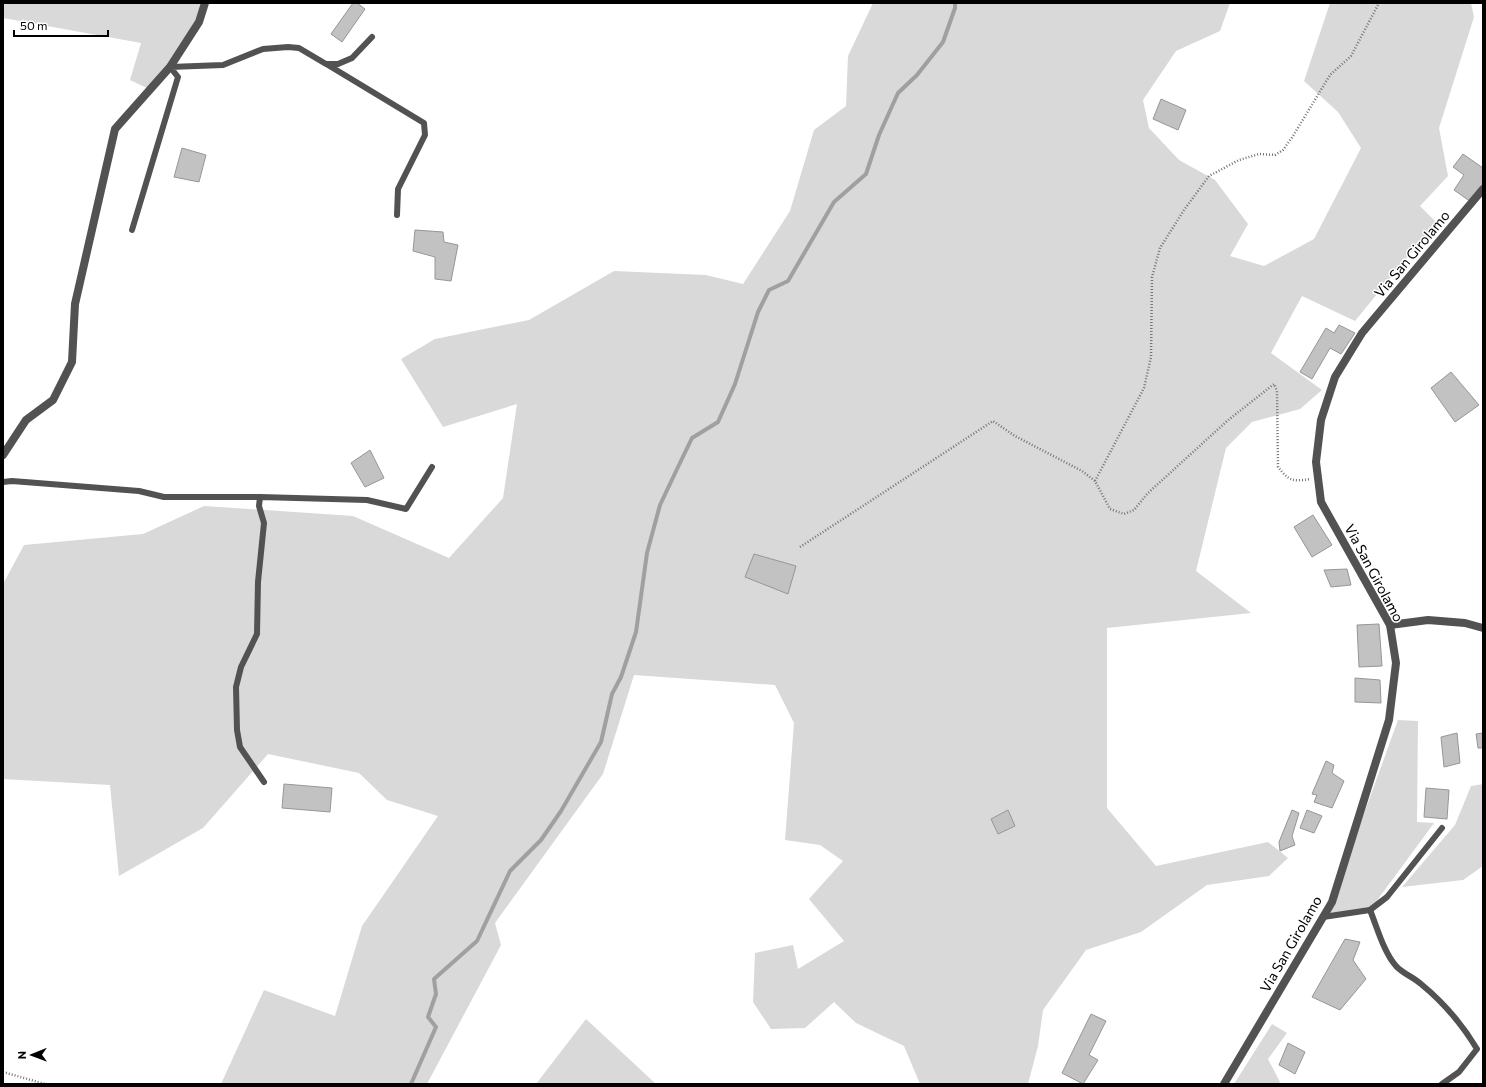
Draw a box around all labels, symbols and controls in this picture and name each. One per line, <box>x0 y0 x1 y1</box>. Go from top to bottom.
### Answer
scale bar <box>14 12 108 38</box>
text: 50 m <box>20 18 48 32</box>
street label: Via San Girolamo <box>1370 207 1453 301</box>
street label: Via San Girolamo <box>1341 521 1407 625</box>
street label: Via San Girolamo <box>1256 893 1325 995</box>
north arrow <box>12 1035 52 1075</box>
text: N <box>15 1051 28 1059</box>

